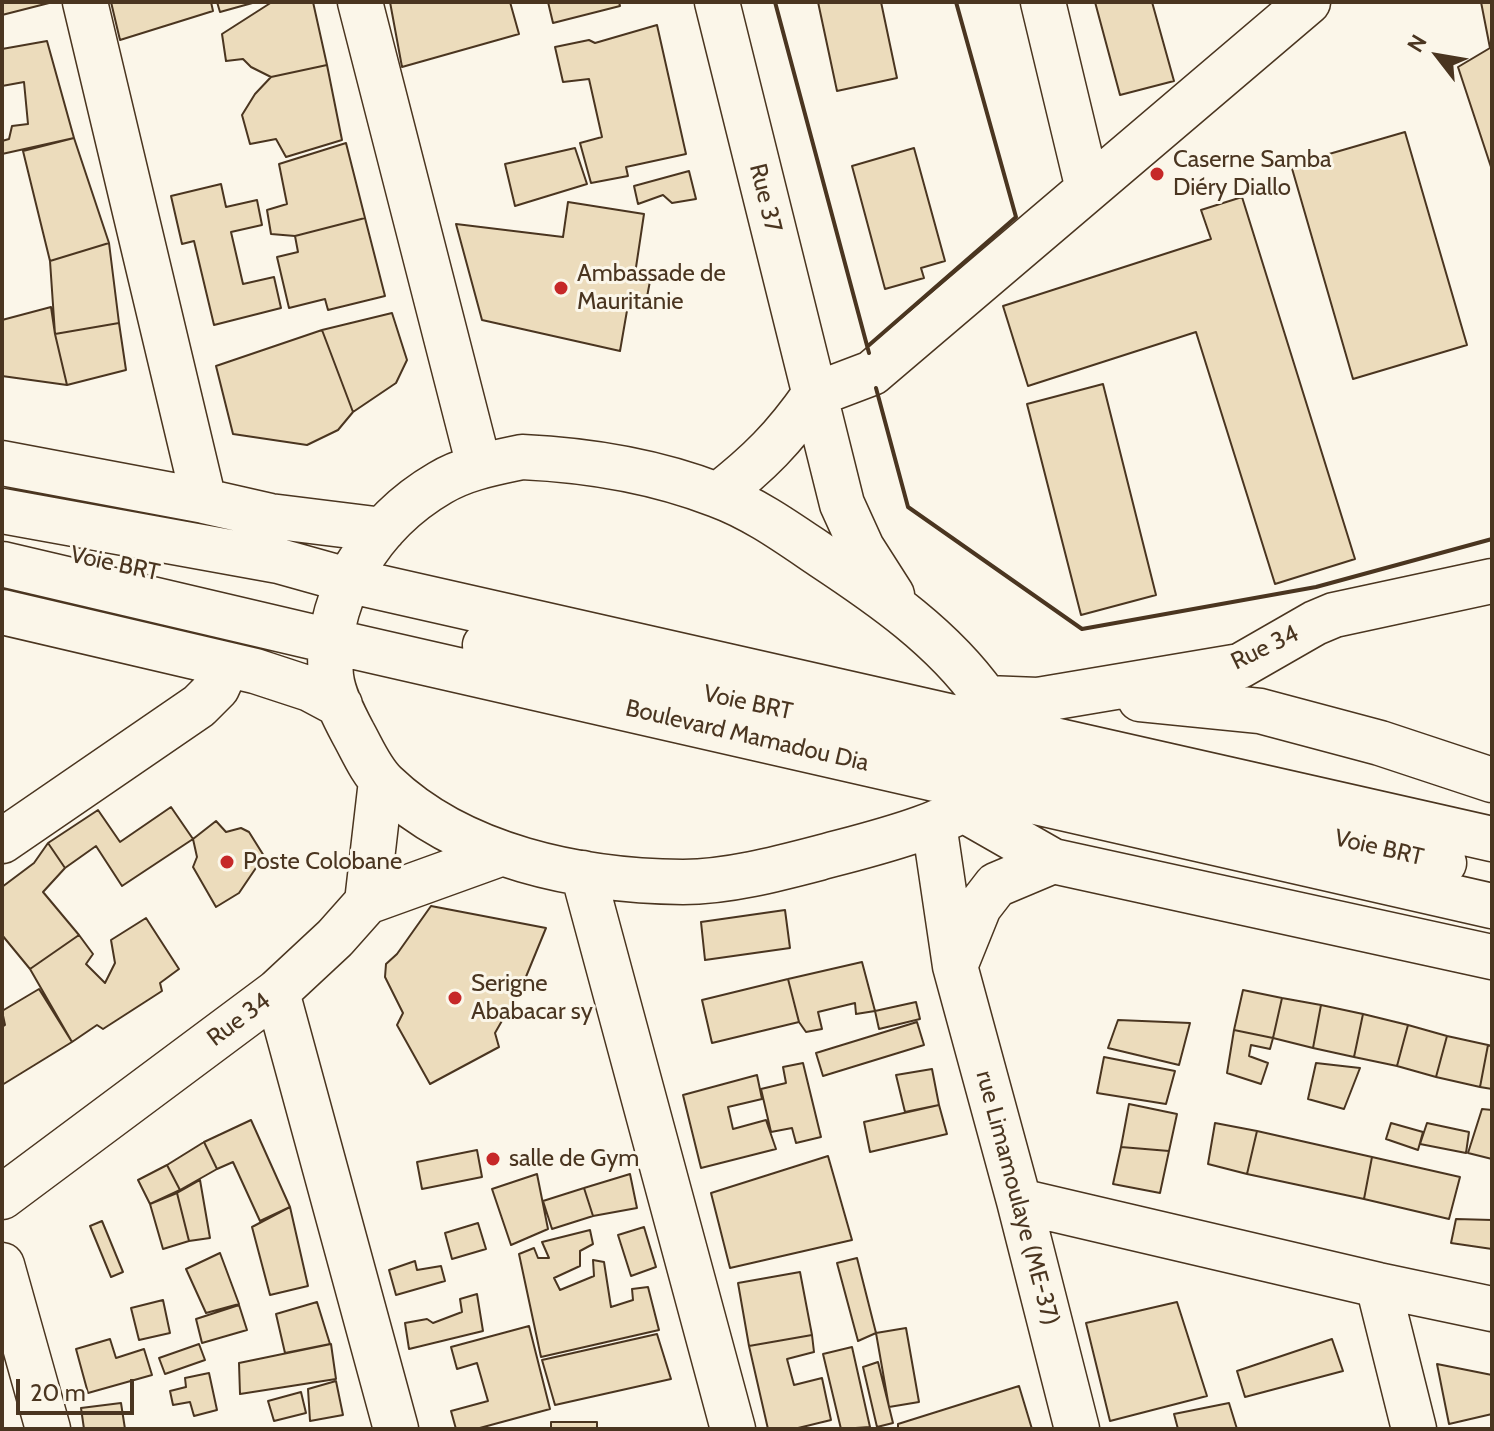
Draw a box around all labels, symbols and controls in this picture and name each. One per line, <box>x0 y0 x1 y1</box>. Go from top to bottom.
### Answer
north arrow <box>1398 16 1478 96</box>
text: N <box>1401 30 1433 57</box>
place label: Caserne Samba Diéry Diallo <box>1173 146 1332 202</box>
street label: Rue 37 <box>743 161 787 235</box>
marker: Caserne Samba Diéry Diallo <box>1148 165 1166 183</box>
place label: Ambassade de Mauritanie <box>577 260 726 316</box>
marker: Ambassade de Mauritanie <box>552 279 570 297</box>
street label: Voie BRT <box>68 541 162 587</box>
street label: Rue 34 <box>1227 619 1303 677</box>
street label: Voie BRT <box>701 680 795 726</box>
street label: Boulevard Mamadou Dia <box>623 694 871 778</box>
street label: Voie BRT <box>1332 824 1426 872</box>
place label: Poste Colobane <box>243 848 402 876</box>
marker: Poste Colobane <box>218 853 236 871</box>
place label: Serigne Ababacar sy <box>471 970 593 1026</box>
street label: Rue 34 <box>202 987 276 1053</box>
marker: Serigne Ababacar sy <box>446 989 464 1007</box>
street label: rue Limamoulaye (ME-37) <box>969 1067 1065 1329</box>
place label: salle de Gym <box>509 1145 639 1173</box>
marker: salle de Gym <box>484 1150 502 1168</box>
scale bar <box>20 1363 138 1413</box>
text: 20 m <box>30 1378 86 1407</box>

